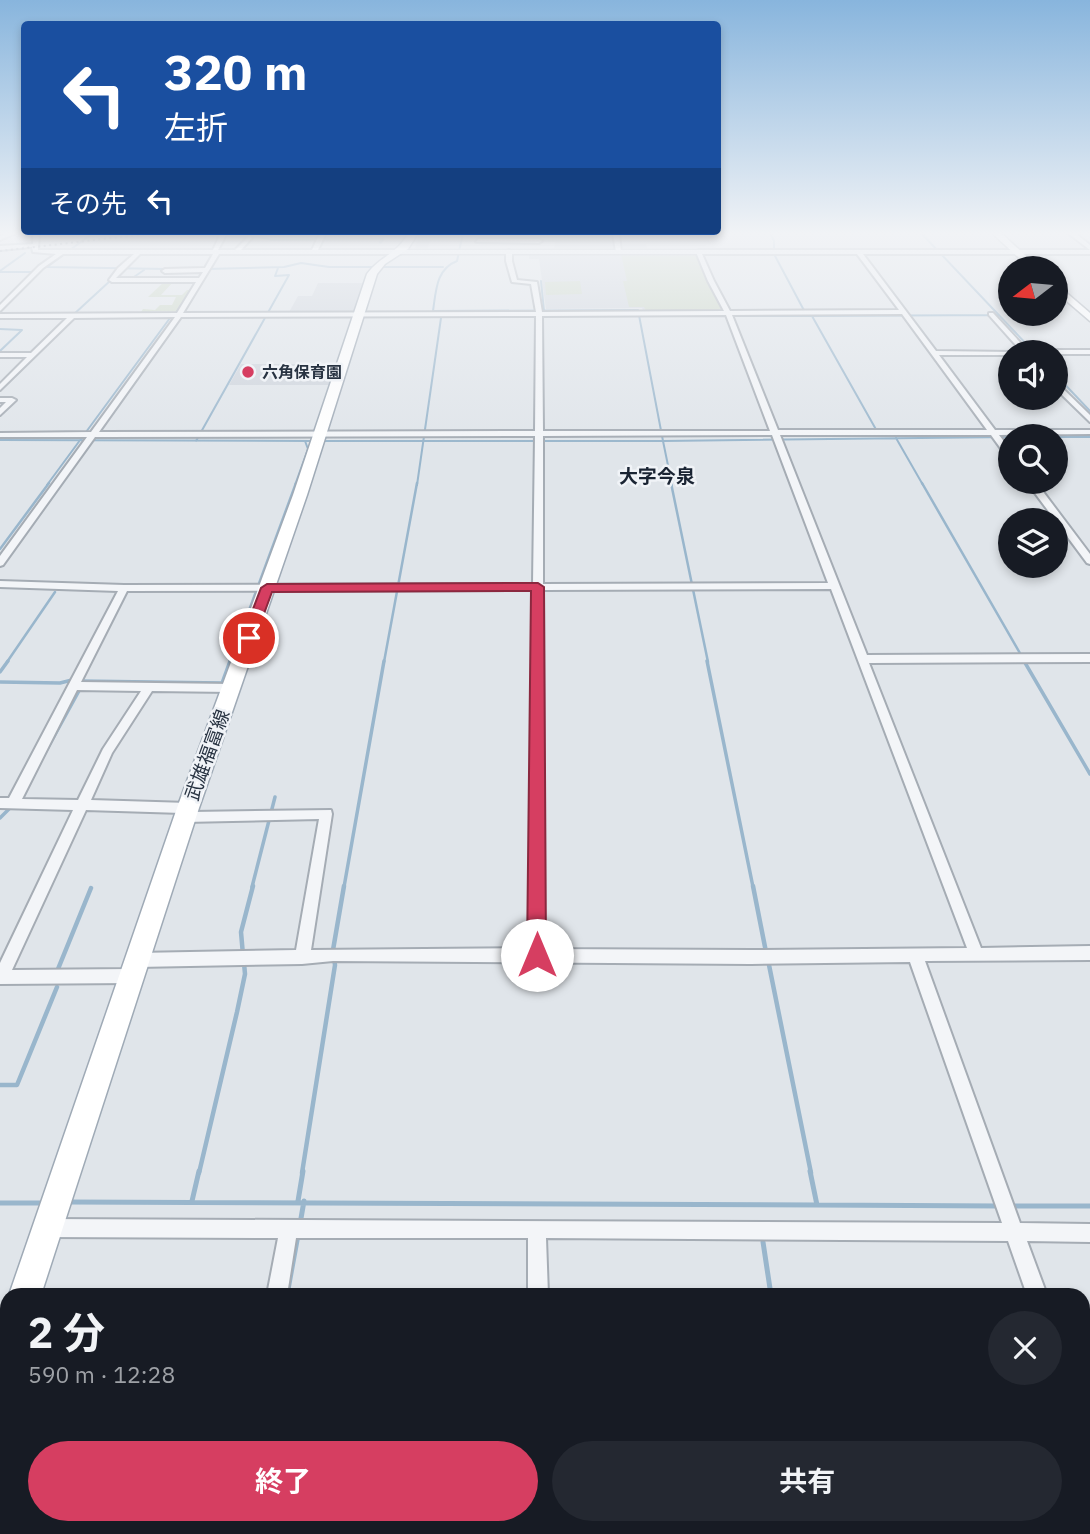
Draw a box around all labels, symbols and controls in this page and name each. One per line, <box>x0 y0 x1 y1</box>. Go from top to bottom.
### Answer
text: 320 m <box>164 40 308 103</box>
icon: left <box>49 49 140 140</box>
text: 左折 <box>164 106 228 148</box>
icon: left <box>141 182 179 220</box>
text: その先 <box>49 186 127 220</box>
north arrow <box>998 256 1068 326</box>
map controls <box>998 256 1068 578</box>
button: sound <box>998 340 1068 410</box>
place label: 六角保育園 <box>262 362 342 382</box>
marker: 六角保育園 <box>240 364 256 380</box>
button: search <box>998 424 1068 494</box>
district label: 大字今泉 <box>619 464 695 488</box>
button: layers <box>998 508 1068 578</box>
pin <box>219 608 279 668</box>
icon: arrive <box>230 619 268 657</box>
street label: 武雄福富線 <box>179 706 235 804</box>
position arrow <box>500 918 574 992</box>
text: 2 分 <box>28 1305 105 1360</box>
button: close <box>988 1311 1062 1385</box>
text: 590 m · 12:28 <box>28 1359 175 1389</box>
button: 終了 <box>28 1441 538 1521</box>
button: 共有 <box>552 1441 1062 1521</box>

